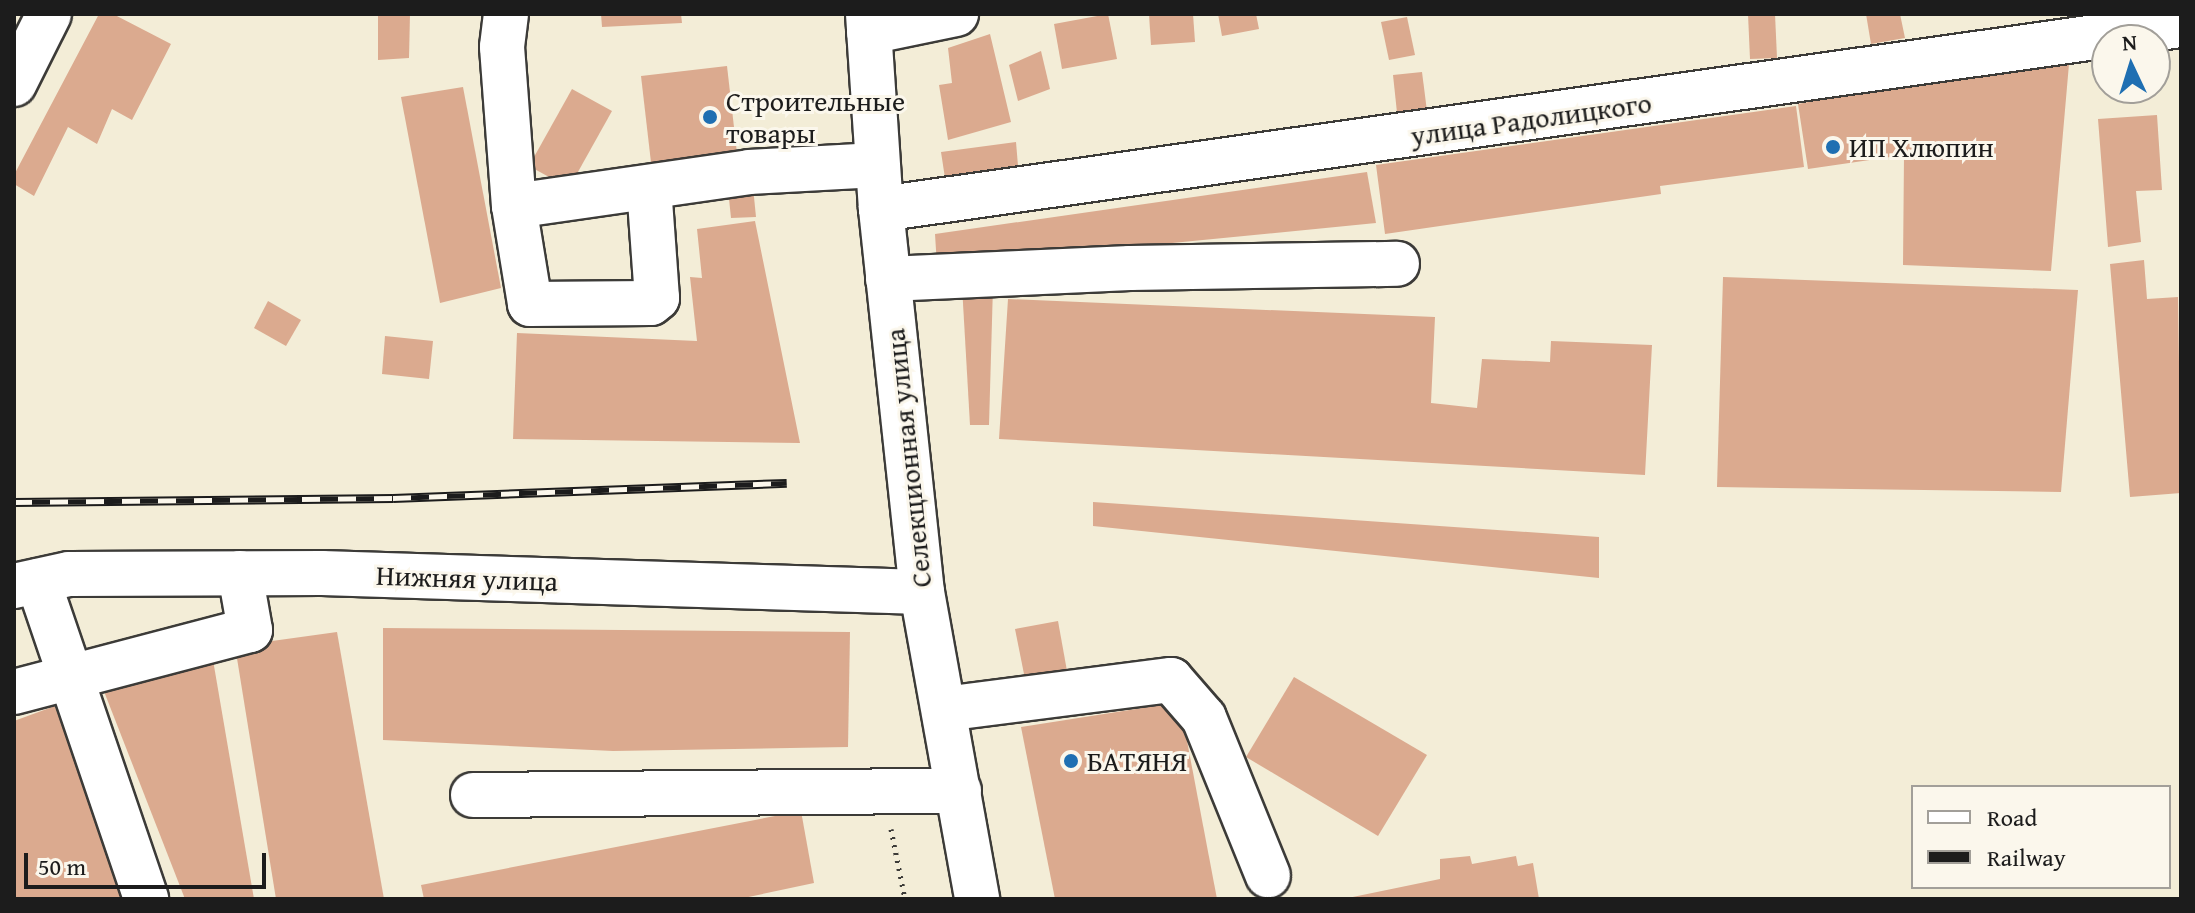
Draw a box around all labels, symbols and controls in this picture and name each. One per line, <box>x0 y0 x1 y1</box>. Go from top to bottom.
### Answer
north arrow <box>2091 24 2171 104</box>
text: N <box>2121 26 2138 59</box>
place label: Строительные товары <box>726 84 905 150</box>
street label: улица Радолицкого <box>1408 85 1654 153</box>
marker: Строительные товары <box>701 108 719 126</box>
place label: ИП Хлюпин <box>1849 130 1994 164</box>
marker: ИП Хлюпин <box>1824 138 1842 156</box>
street label: Селекционная улица <box>878 327 938 589</box>
street label: Нижняя улица <box>375 558 559 598</box>
place label: БАТЯНЯ <box>1087 744 1187 778</box>
marker: БАТЯНЯ <box>1062 752 1080 770</box>
legend <box>1911 785 2171 889</box>
text: Road <box>1987 800 2037 835</box>
scale bar <box>28 837 270 887</box>
text: Railway <box>1987 840 2066 875</box>
text: 50 m <box>38 849 86 884</box>

